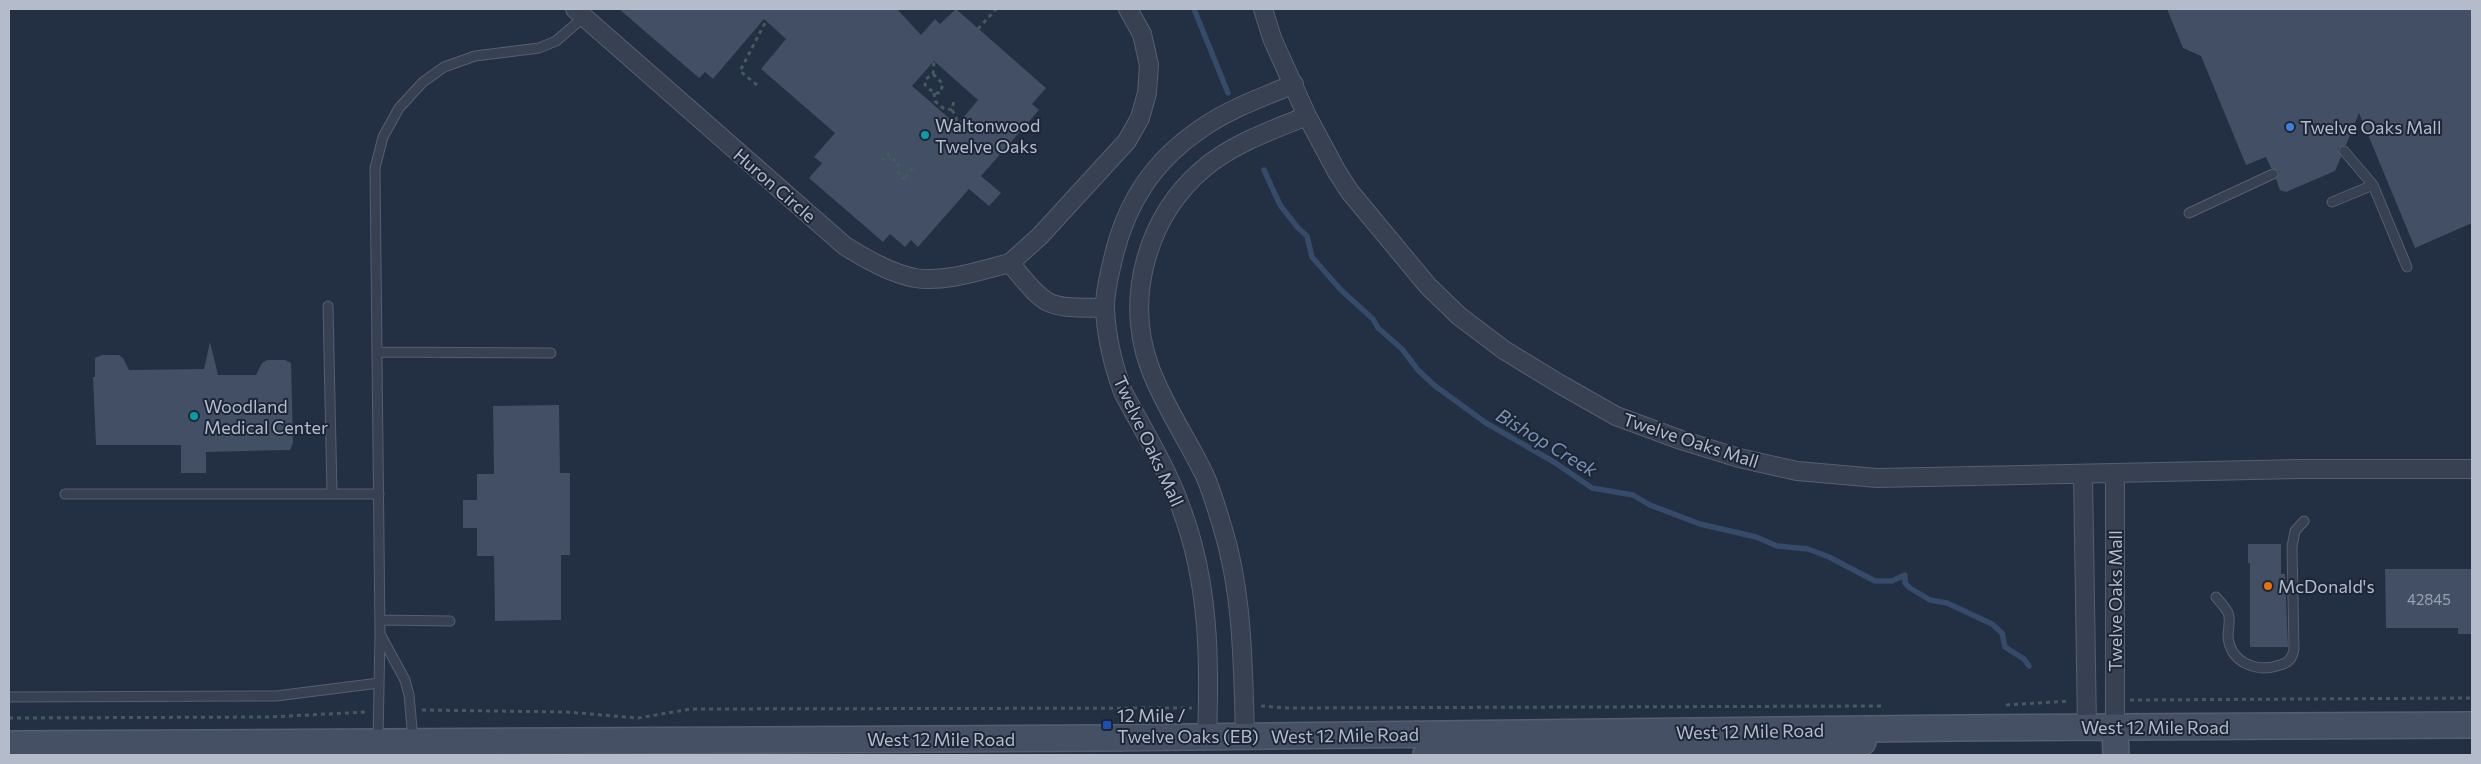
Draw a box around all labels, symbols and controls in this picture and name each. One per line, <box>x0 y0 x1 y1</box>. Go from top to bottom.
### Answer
place label: Waltonwood Twelve Oaks <box>935 114 1041 157</box>
place label: Twelve Oaks Mall <box>2300 116 2442 138</box>
marker: Twelve Oaks Mall <box>2284 121 2296 133</box>
marker: Waltonwood Twelve Oaks <box>919 129 931 141</box>
street label: Huron Circle <box>729 143 821 227</box>
street label: Twelve Oaks Mall <box>1109 372 1189 510</box>
place label: Woodland Medical Center <box>204 395 328 438</box>
water label: Bishop Creek <box>1492 403 1602 481</box>
street label: Twelve Oaks Mall <box>1620 408 1762 472</box>
marker: Woodland Medical Center <box>188 410 200 422</box>
street label: Twelve Oaks Mall <box>2104 530 2126 672</box>
place label: McDonald's <box>2278 575 2375 597</box>
marker: McDonald's <box>2262 580 2274 592</box>
house number: 42845 <box>2407 590 2451 608</box>
place label: 12 Mile / Twelve Oaks (EB) <box>1117 704 1259 747</box>
street label: West 12 Mile Road <box>2081 716 2229 738</box>
marker: 12 Mile / Twelve Oaks (EB) <box>1101 719 1113 731</box>
street label: West 12 Mile Road <box>1676 719 1824 743</box>
street label: West 12 Mile Road <box>1271 723 1419 747</box>
street label: West 12 Mile Road <box>867 728 1015 750</box>

